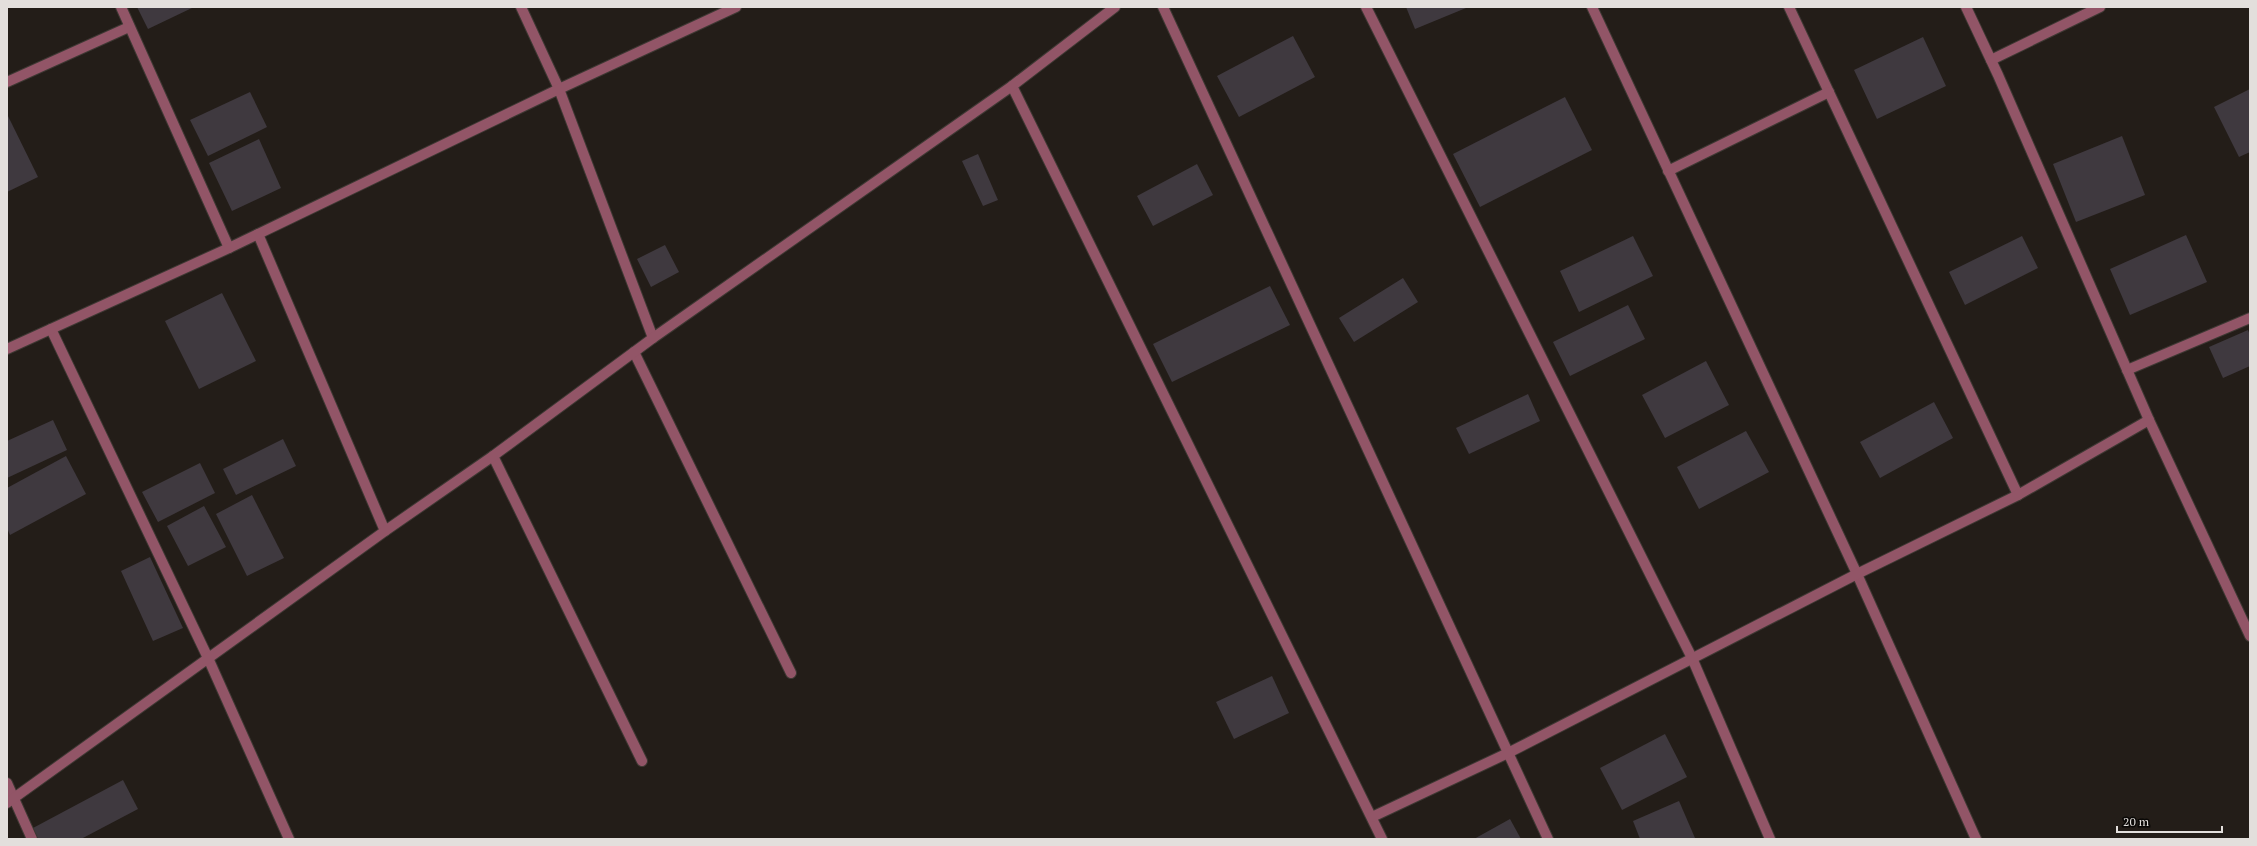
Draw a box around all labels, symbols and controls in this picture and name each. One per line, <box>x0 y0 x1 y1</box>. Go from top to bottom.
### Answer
scale bar <box>2117 808 2222 834</box>
text: 20 m <box>2123 814 2150 829</box>

